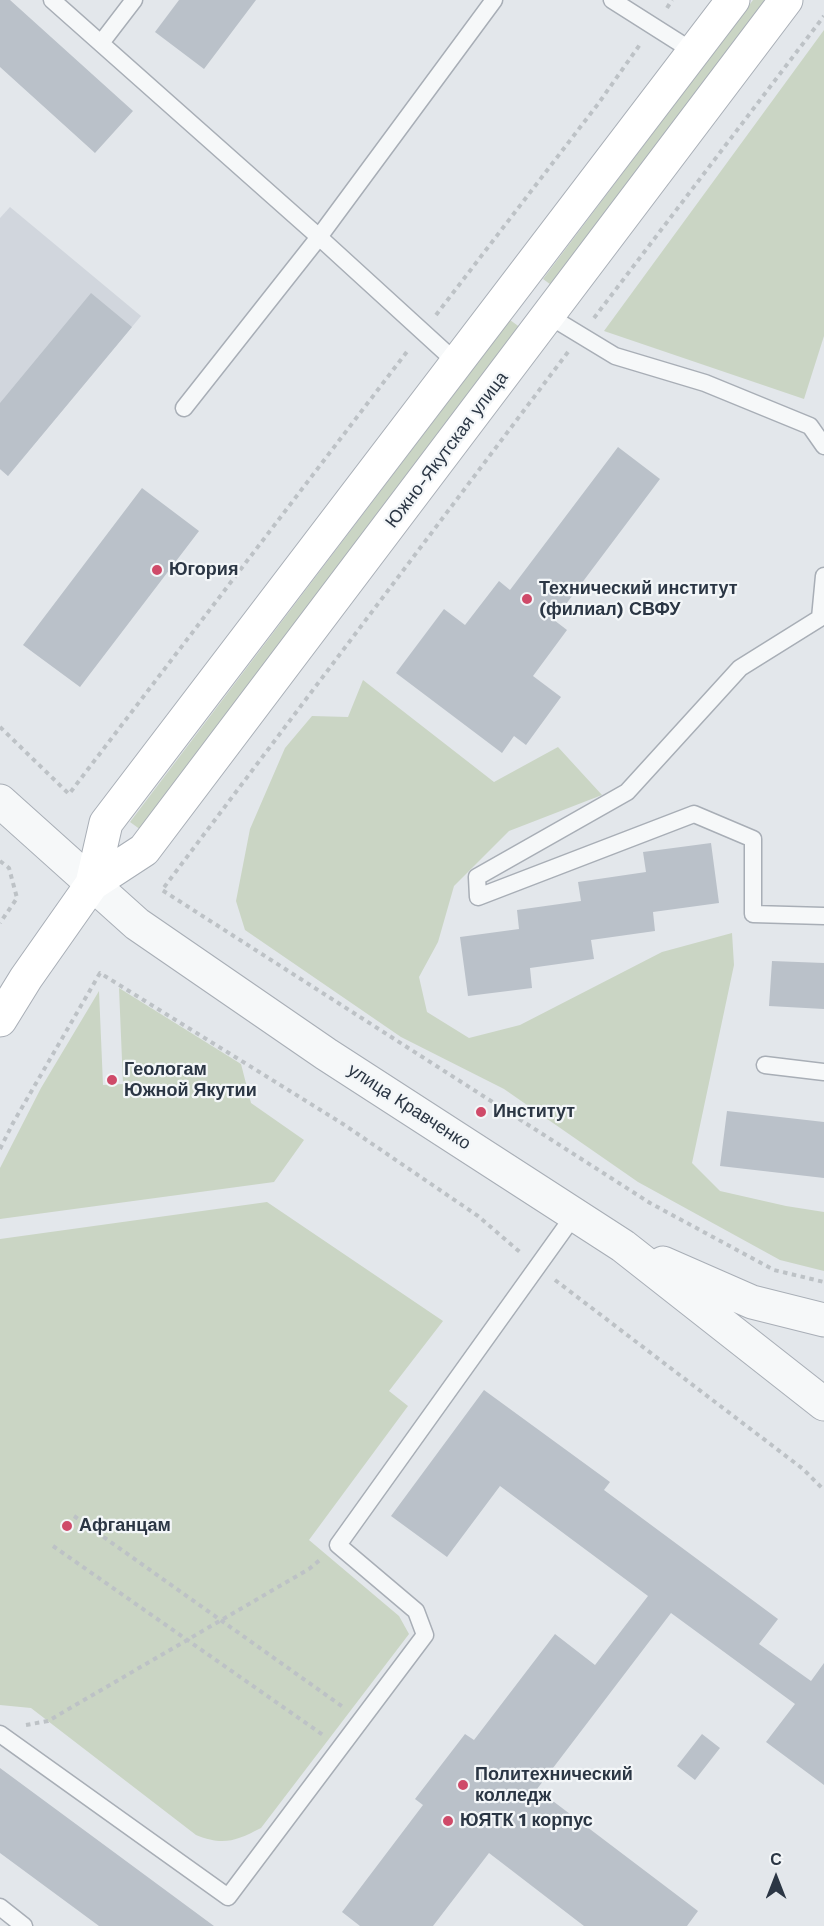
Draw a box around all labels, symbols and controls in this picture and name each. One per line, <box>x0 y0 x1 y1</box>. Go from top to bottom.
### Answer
street label: Южно-Якутская улица <box>381 368 513 532</box>
place label: Югория <box>169 559 238 581</box>
marker: Югория <box>150 563 164 577</box>
place label: Технический институт (филиал) СВФУ <box>539 578 737 620</box>
marker: Технический институт (филиал) СВФУ <box>520 592 534 606</box>
place label: Геологам Южной Якутии <box>124 1059 257 1102</box>
street label: улица Кравченко <box>343 1059 475 1155</box>
marker: Геологам Южной Якутии <box>105 1073 119 1087</box>
place label: Институт <box>493 1101 575 1123</box>
marker: Институт <box>474 1105 488 1119</box>
place label: Афганцам <box>79 1515 171 1537</box>
marker: Афганцам <box>60 1519 74 1533</box>
place label: Политехнический колледж <box>475 1764 633 1806</box>
marker: Политехнический колледж <box>456 1778 470 1792</box>
place label: ЮЯТК 1 корпус <box>460 1810 593 1832</box>
marker: ЮЯТК 1 корпус <box>441 1814 455 1828</box>
north arrow <box>746 1848 806 1908</box>
text: С <box>770 1850 782 1869</box>

